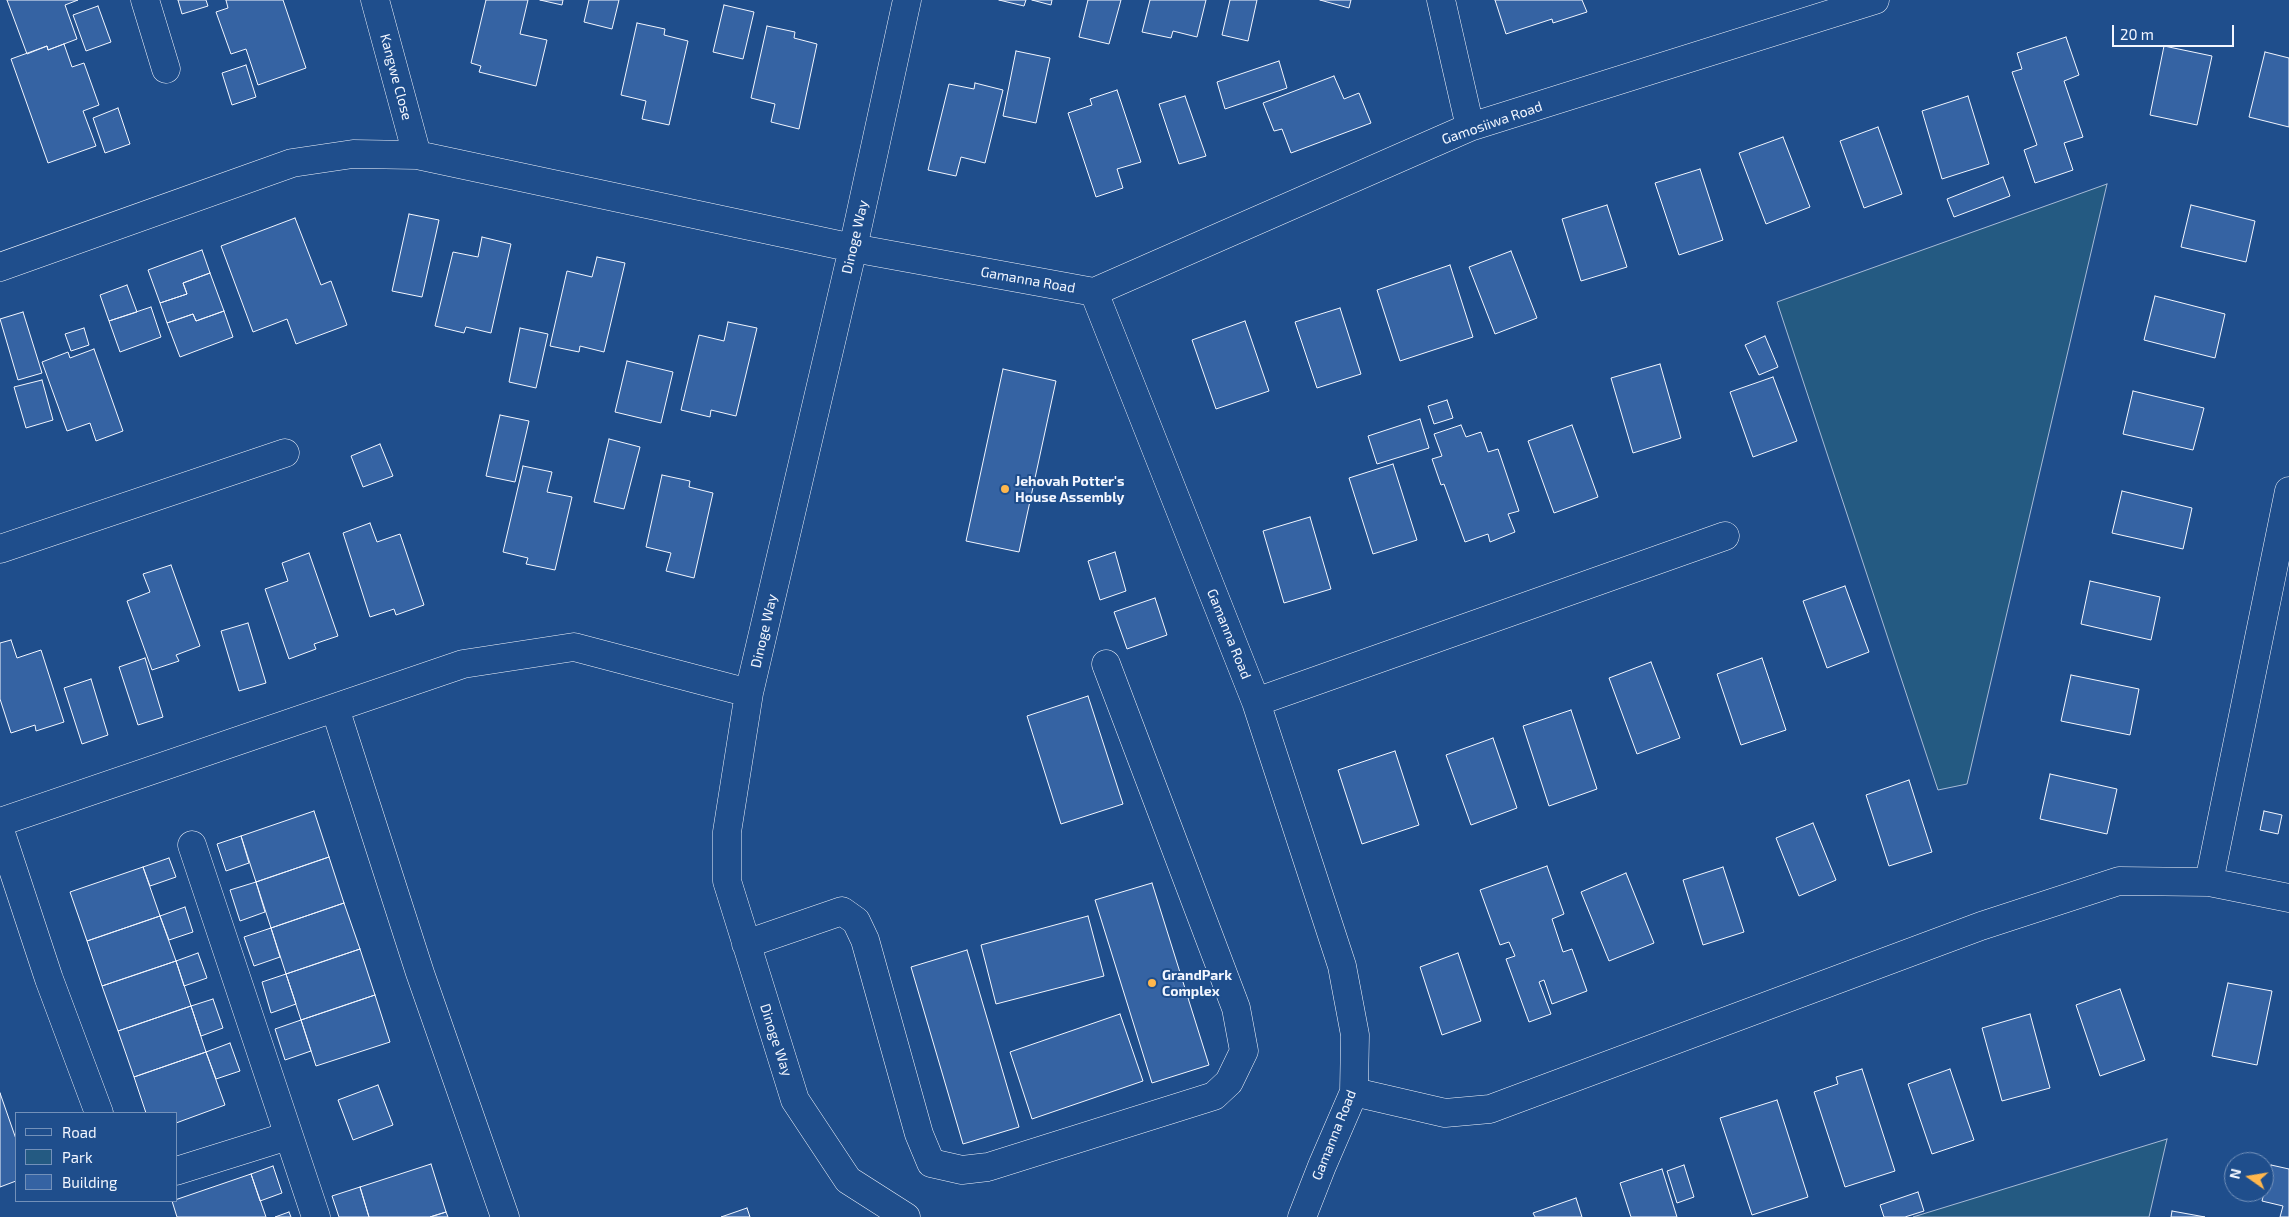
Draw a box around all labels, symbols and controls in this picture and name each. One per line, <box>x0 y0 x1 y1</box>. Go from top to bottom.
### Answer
scale bar <box>2114 15 2236 47</box>
text: 20 m <box>2120 25 2154 43</box>
street label: Kangwe Close <box>376 32 416 122</box>
street label: Gamosiiwa Road <box>1439 98 1545 148</box>
street label: Dinoge Way <box>838 198 872 276</box>
street label: Gamanna Road <box>979 263 1077 297</box>
place label: Jehovah Potter's House Assembly <box>1015 473 1124 506</box>
marker: Jehovah Potter's House Assembly <box>999 483 1011 495</box>
street label: Gamanna Road <box>1203 586 1255 682</box>
street label: Dinoge Way <box>747 592 781 670</box>
place label: GrandPark Complex <box>1162 967 1232 1000</box>
marker: GrandPark Complex <box>1146 977 1158 989</box>
street label: Dinoge Way <box>756 1002 796 1078</box>
street label: Gamanna Road <box>1308 1087 1360 1183</box>
legend <box>15 1112 178 1202</box>
text: Road <box>62 1123 97 1141</box>
text: Park <box>62 1148 93 1166</box>
north arrow <box>2224 1152 2274 1202</box>
text: N <box>2225 1167 2244 1181</box>
text: Building <box>62 1173 117 1191</box>

